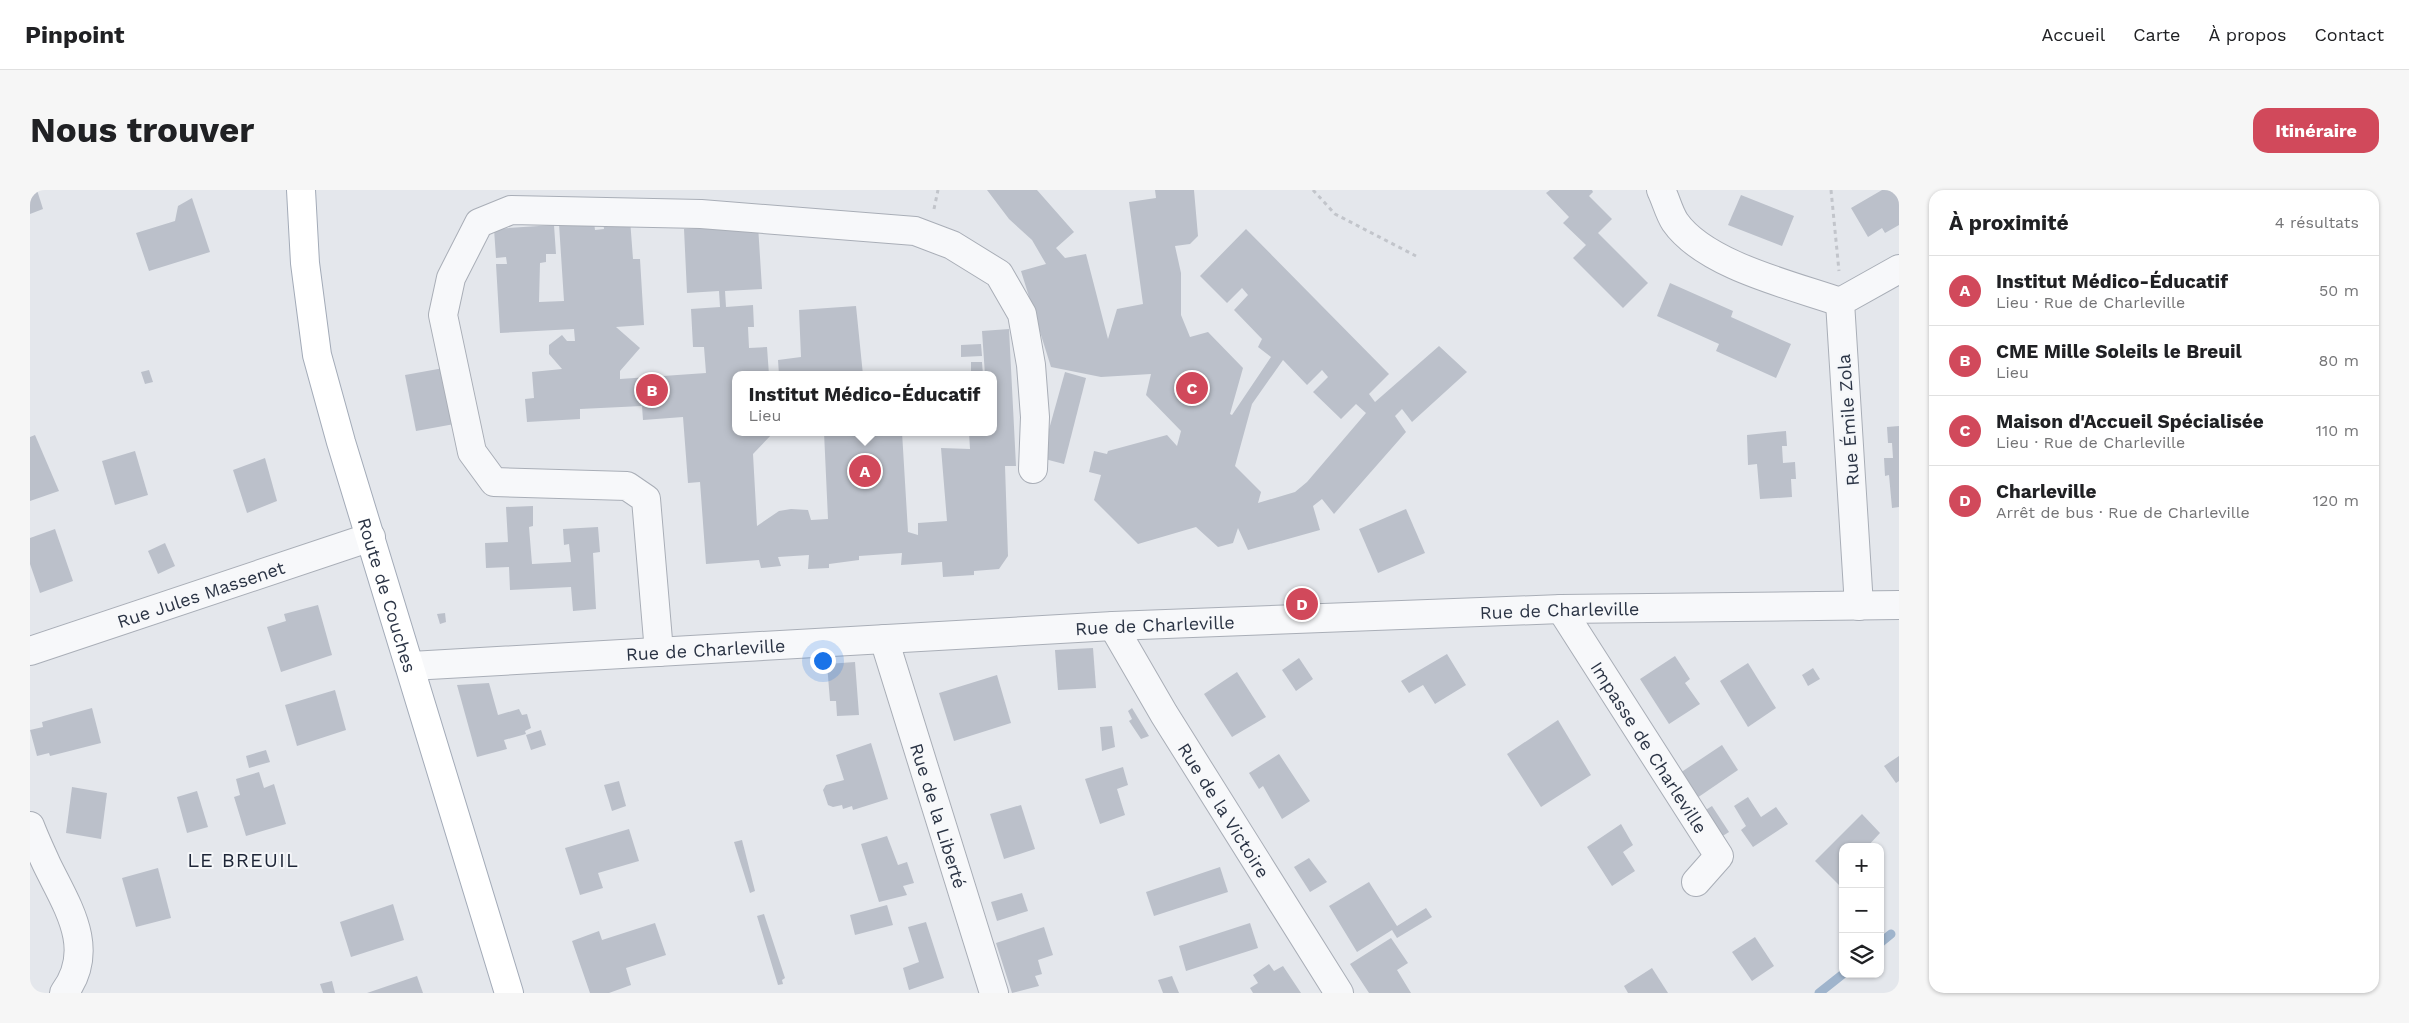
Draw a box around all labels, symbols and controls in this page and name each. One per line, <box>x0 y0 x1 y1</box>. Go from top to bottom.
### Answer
text: Pinpoint <box>25 21 125 49</box>
text: Accueil <box>2042 24 2105 45</box>
text: Carte <box>2133 24 2180 45</box>
text: À propos <box>2208 24 2286 45</box>
text: Contact <box>2314 24 2384 45</box>
button: Itinéraire <box>2253 108 2379 153</box>
text: Nous trouver <box>30 109 254 151</box>
text: À proximité <box>1949 210 2069 235</box>
text: 4 résultats <box>2275 213 2359 232</box>
text: Institut Médico-Éducatif <box>1996 270 2228 293</box>
text: A <box>1960 281 1970 300</box>
text: 50 m <box>2319 281 2359 300</box>
text: Lieu · Rue de Charleville <box>1996 293 2185 312</box>
text: CME Mille Soleils le Breuil <box>1996 340 2242 363</box>
text: B <box>1960 351 1970 370</box>
text: 80 m <box>2318 351 2359 370</box>
street label: Rue Émile Zola <box>1833 353 1863 487</box>
text: Lieu <box>1996 363 2029 382</box>
pin: C <box>1176 369 1208 407</box>
pin: B <box>636 371 668 409</box>
popup <box>732 371 997 436</box>
text: Institut Médico-Éducatif <box>748 383 981 406</box>
text: Lieu <box>748 406 781 425</box>
text: Maison d'Accueil Spécialisée <box>1996 410 2264 433</box>
text: C <box>1960 421 1970 440</box>
text: 110 m <box>2316 421 2359 440</box>
text: Lieu · Rue de Charleville <box>1996 433 2185 452</box>
pin: A <box>849 452 881 490</box>
text: Charleville <box>1996 480 2096 503</box>
text: D <box>1959 491 1971 510</box>
text: 120 m <box>2313 491 2359 510</box>
text: Arrêt de bus · Rue de Charleville <box>1996 503 2250 522</box>
street label: Route de Couches <box>354 515 421 675</box>
street label: Rue Jules Massenet <box>114 556 288 632</box>
pin: D <box>1286 585 1318 623</box>
street label: Rue de Charleville <box>1479 598 1639 623</box>
street label: Rue de Charleville <box>1075 611 1235 639</box>
street label: Rue de Charleville <box>625 634 786 664</box>
your location <box>810 648 836 674</box>
street label: Impasse de Charleville <box>1587 657 1712 837</box>
street label: Rue de la Victoire <box>1174 739 1274 881</box>
street label: Rue de la Liberté <box>907 741 971 891</box>
map controls <box>1839 843 1884 978</box>
button: + <box>1839 843 1884 888</box>
district label: LE BREUIL <box>187 848 299 872</box>
button: − <box>1839 888 1884 933</box>
button: layers <box>1839 933 1884 978</box>

